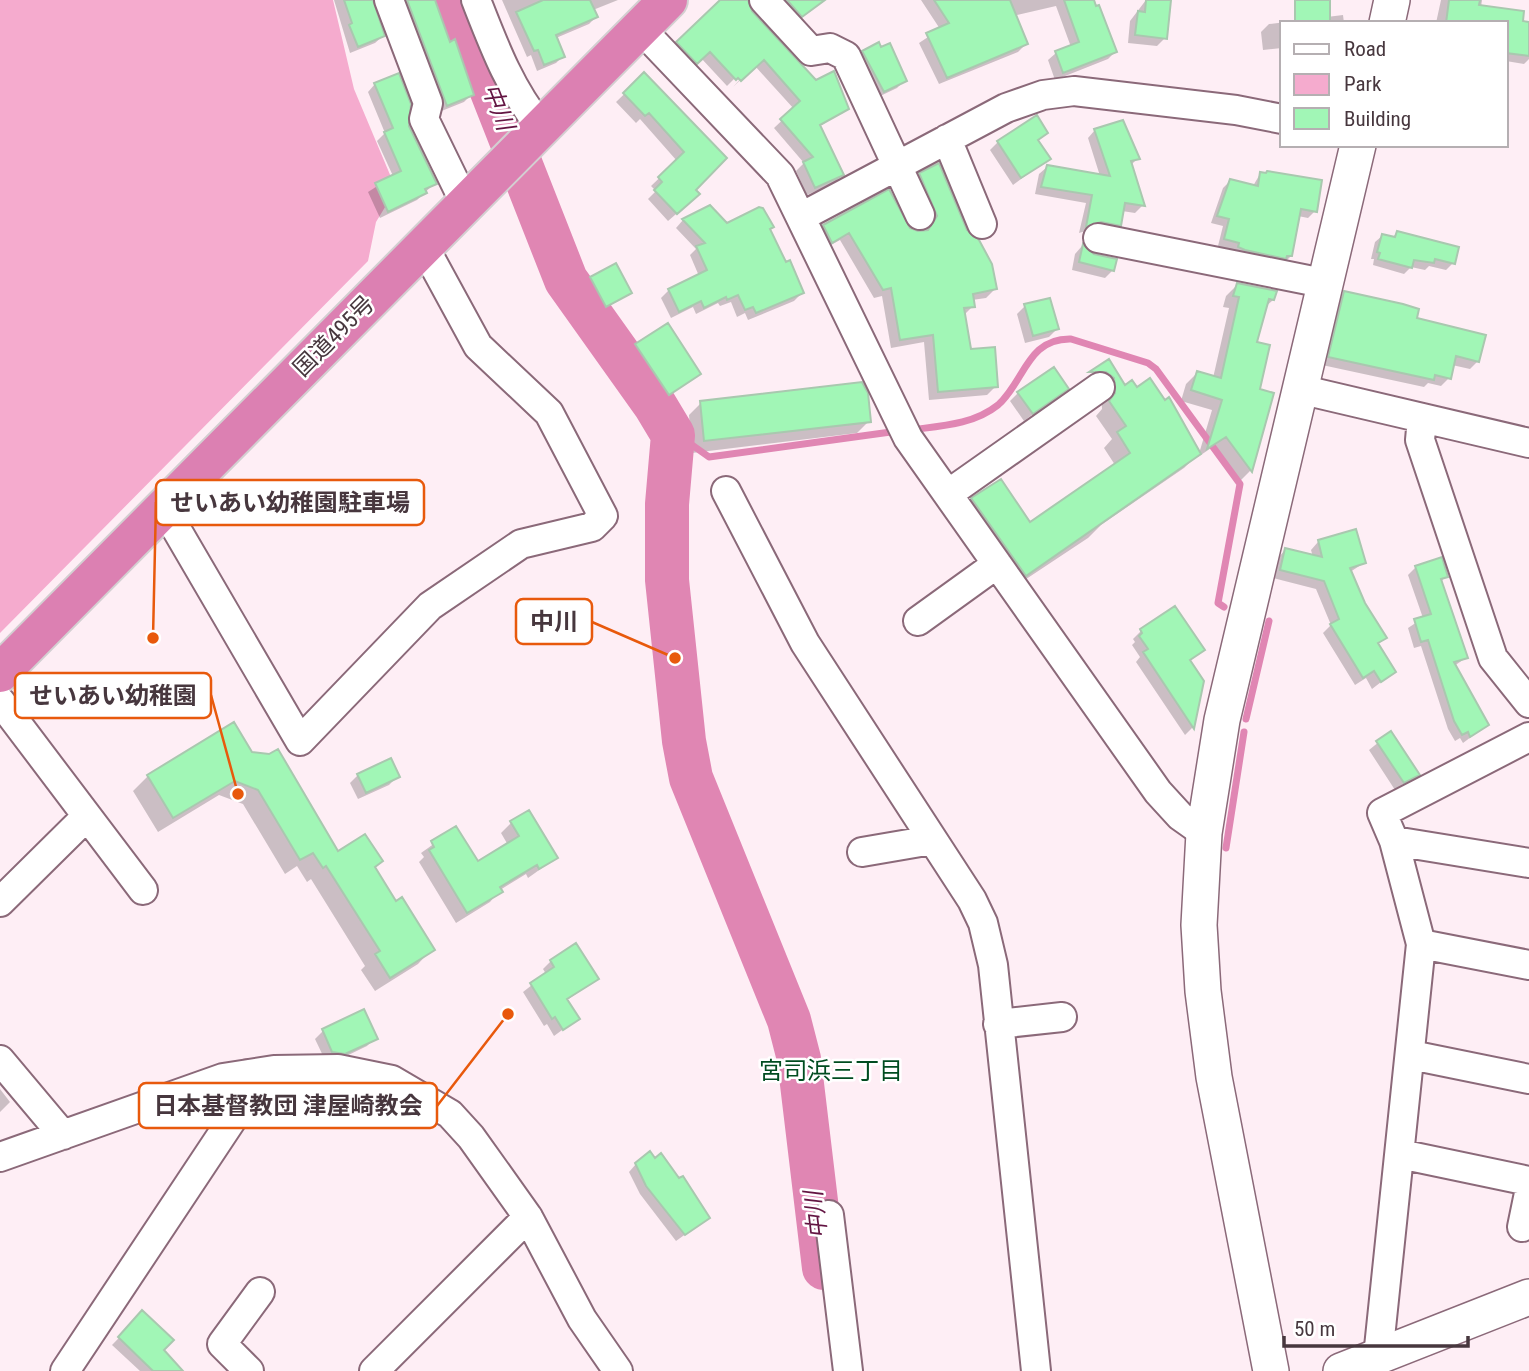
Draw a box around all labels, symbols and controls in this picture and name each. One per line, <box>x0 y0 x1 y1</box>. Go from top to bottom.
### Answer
legend <box>1280 21 1508 147</box>
text: Road <box>1344 37 1386 61</box>
text: Park <box>1344 72 1382 96</box>
water label: 中川 <box>476 80 521 137</box>
text: Building <box>1344 107 1411 131</box>
street label: 国道495号 <box>288 290 380 382</box>
callout: せいあい幼稚園駐車場 <box>156 480 424 525</box>
text: せいあい幼稚園駐車場 <box>170 489 410 517</box>
callout: 中川 <box>516 599 592 644</box>
text: 中川 <box>530 608 578 636</box>
callout: せいあい幼稚園 <box>15 673 211 718</box>
text: せいあい幼稚園 <box>29 682 197 710</box>
district label: 宮司浜三丁目 <box>759 1057 903 1085</box>
callout: 日本基督教団 津屋崎教会 <box>139 1083 437 1128</box>
text: 日本基督教団 津屋崎教会 <box>153 1092 423 1120</box>
water label: 中川 <box>799 1186 833 1241</box>
scale bar <box>1284 1304 1468 1348</box>
text: 50 m <box>1294 1317 1335 1341</box>

